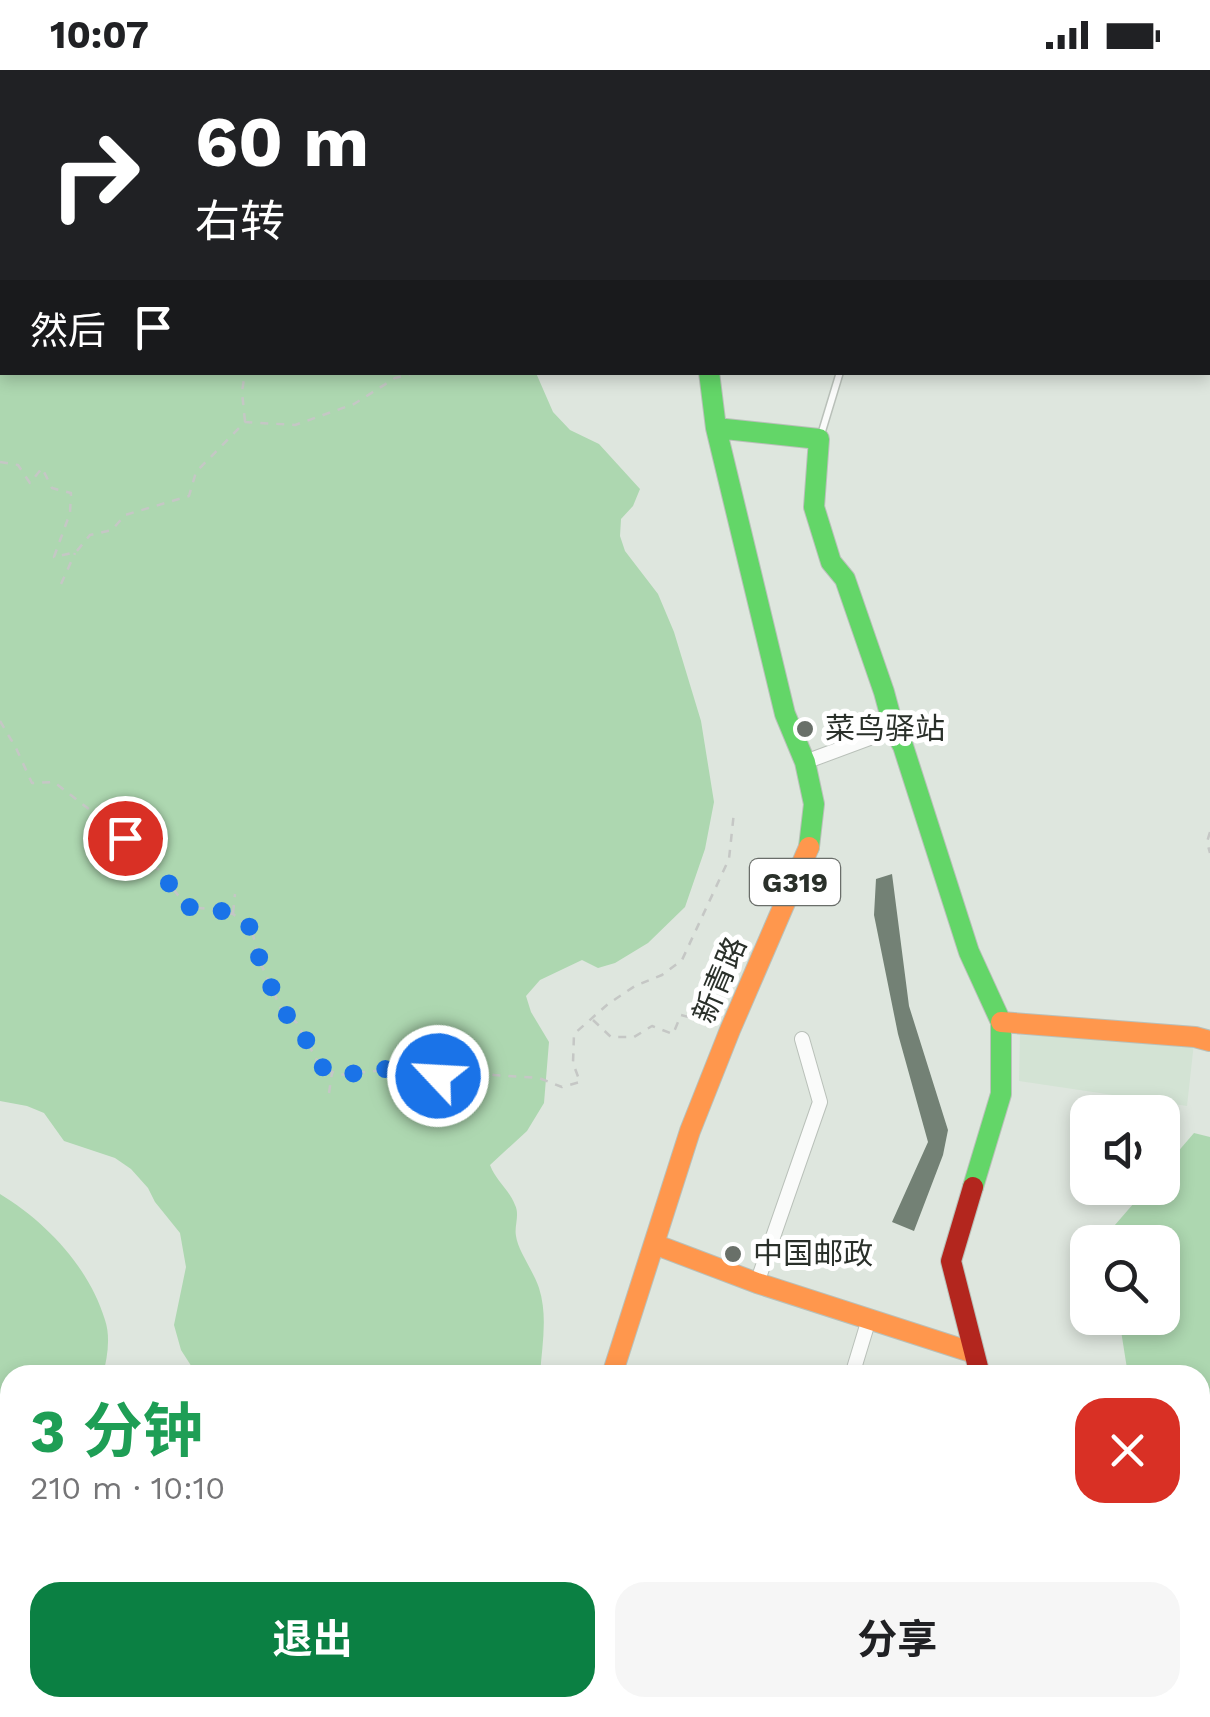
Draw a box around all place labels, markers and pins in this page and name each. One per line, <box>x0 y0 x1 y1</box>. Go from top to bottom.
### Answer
place label: 菜鸟驿站 <box>825 711 945 746</box>
marker: 菜鸟驿站 <box>794 718 816 740</box>
pin <box>83 796 168 881</box>
place label: 中国邮政 <box>753 1236 873 1271</box>
marker: 中国邮政 <box>722 1243 744 1265</box>

